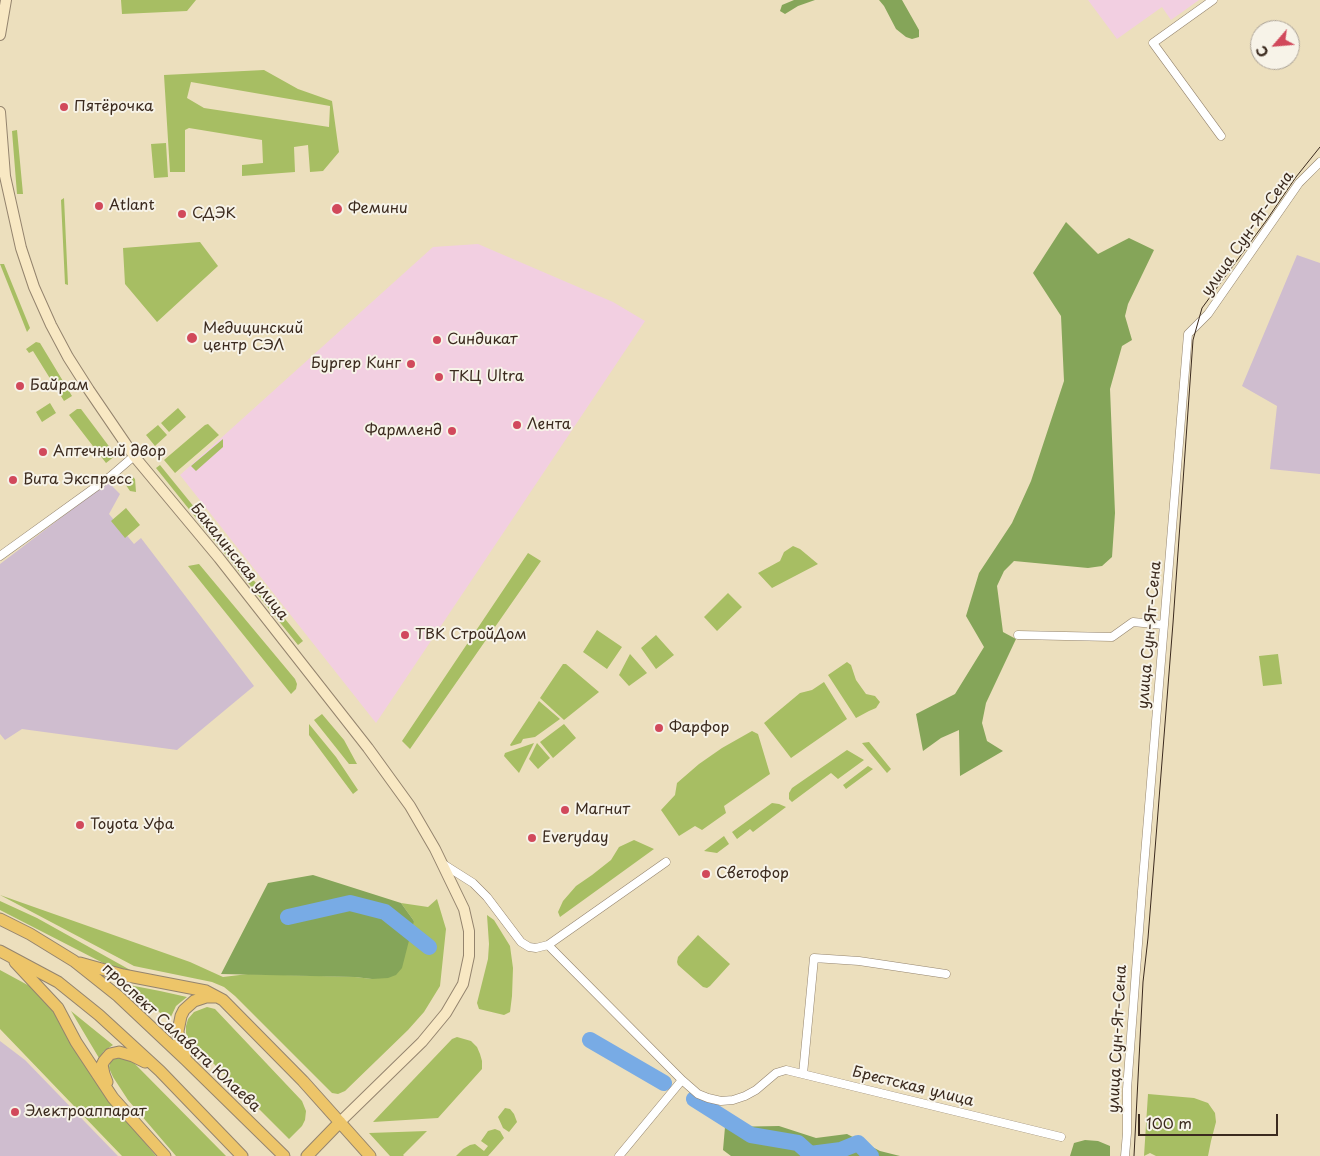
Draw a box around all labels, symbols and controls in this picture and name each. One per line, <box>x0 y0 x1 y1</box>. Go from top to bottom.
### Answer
north arrow <box>1250 20 1300 70</box>
text: С <box>1250 42 1274 61</box>
place label: Пятёрочка <box>74 98 153 116</box>
marker: Пятёрочка <box>58 101 70 113</box>
street label: улица Сун-Ят-Сена <box>1198 168 1298 300</box>
place label: Atlant <box>109 197 154 215</box>
marker: Atlant <box>93 200 105 212</box>
place label: Фемини <box>348 200 408 218</box>
marker: Фемини <box>330 202 344 216</box>
place label: СДЭК <box>192 205 236 223</box>
marker: СДЭК <box>176 208 188 220</box>
place label: Медицинский центр СЭЛ <box>203 320 303 355</box>
marker: Медицинский центр СЭЛ <box>185 331 199 345</box>
place label: Синдикат <box>447 331 517 349</box>
marker: Синдикат <box>431 334 443 346</box>
place label: Бургер Кинг <box>311 355 401 373</box>
marker: Бургер Кинг <box>405 358 417 370</box>
place label: ТКЦ Ultra <box>449 368 524 386</box>
marker: ТКЦ Ultra <box>433 371 445 383</box>
place label: Байрам <box>30 377 89 395</box>
marker: Байрам <box>14 380 26 392</box>
place label: Лента <box>527 416 571 434</box>
marker: Лента <box>511 419 523 431</box>
place label: Фармленд <box>365 422 442 440</box>
marker: Фармленд <box>446 425 458 437</box>
place label: Аптечный двор <box>53 443 166 461</box>
marker: Аптечный двор <box>37 446 49 458</box>
place label: Вита Экспресс <box>23 471 132 489</box>
marker: Вита Экспресс <box>7 474 19 486</box>
street label: Бакалинская улица <box>186 500 292 624</box>
street label: улица Сун-Ят-Сена <box>1135 560 1165 710</box>
place label: ТВК СтройДом <box>415 626 527 644</box>
marker: ТВК СтройДом <box>399 629 411 641</box>
place label: Фарфор <box>669 719 729 737</box>
marker: Фарфор <box>653 722 665 734</box>
place label: Магнит <box>575 801 630 819</box>
marker: Магнит <box>559 804 571 816</box>
place label: Toyota Уфа <box>90 816 174 834</box>
marker: Toyota Уфа <box>74 819 86 831</box>
place label: Everyday <box>542 829 608 847</box>
marker: Everyday <box>526 832 538 844</box>
place label: Светофор <box>716 865 789 883</box>
marker: Светофор <box>700 868 712 880</box>
street label: проспект Салавата Юлаева <box>98 960 264 1116</box>
street label: улица Сун-Ят-Сена <box>1105 964 1131 1114</box>
street label: Брестская улица <box>850 1063 976 1111</box>
place label: Электроаппарат <box>25 1103 146 1121</box>
scale bar <box>1140 1104 1280 1136</box>
marker: Электроаппарат <box>9 1106 21 1118</box>
text: 100 m <box>1146 1111 1192 1134</box>

